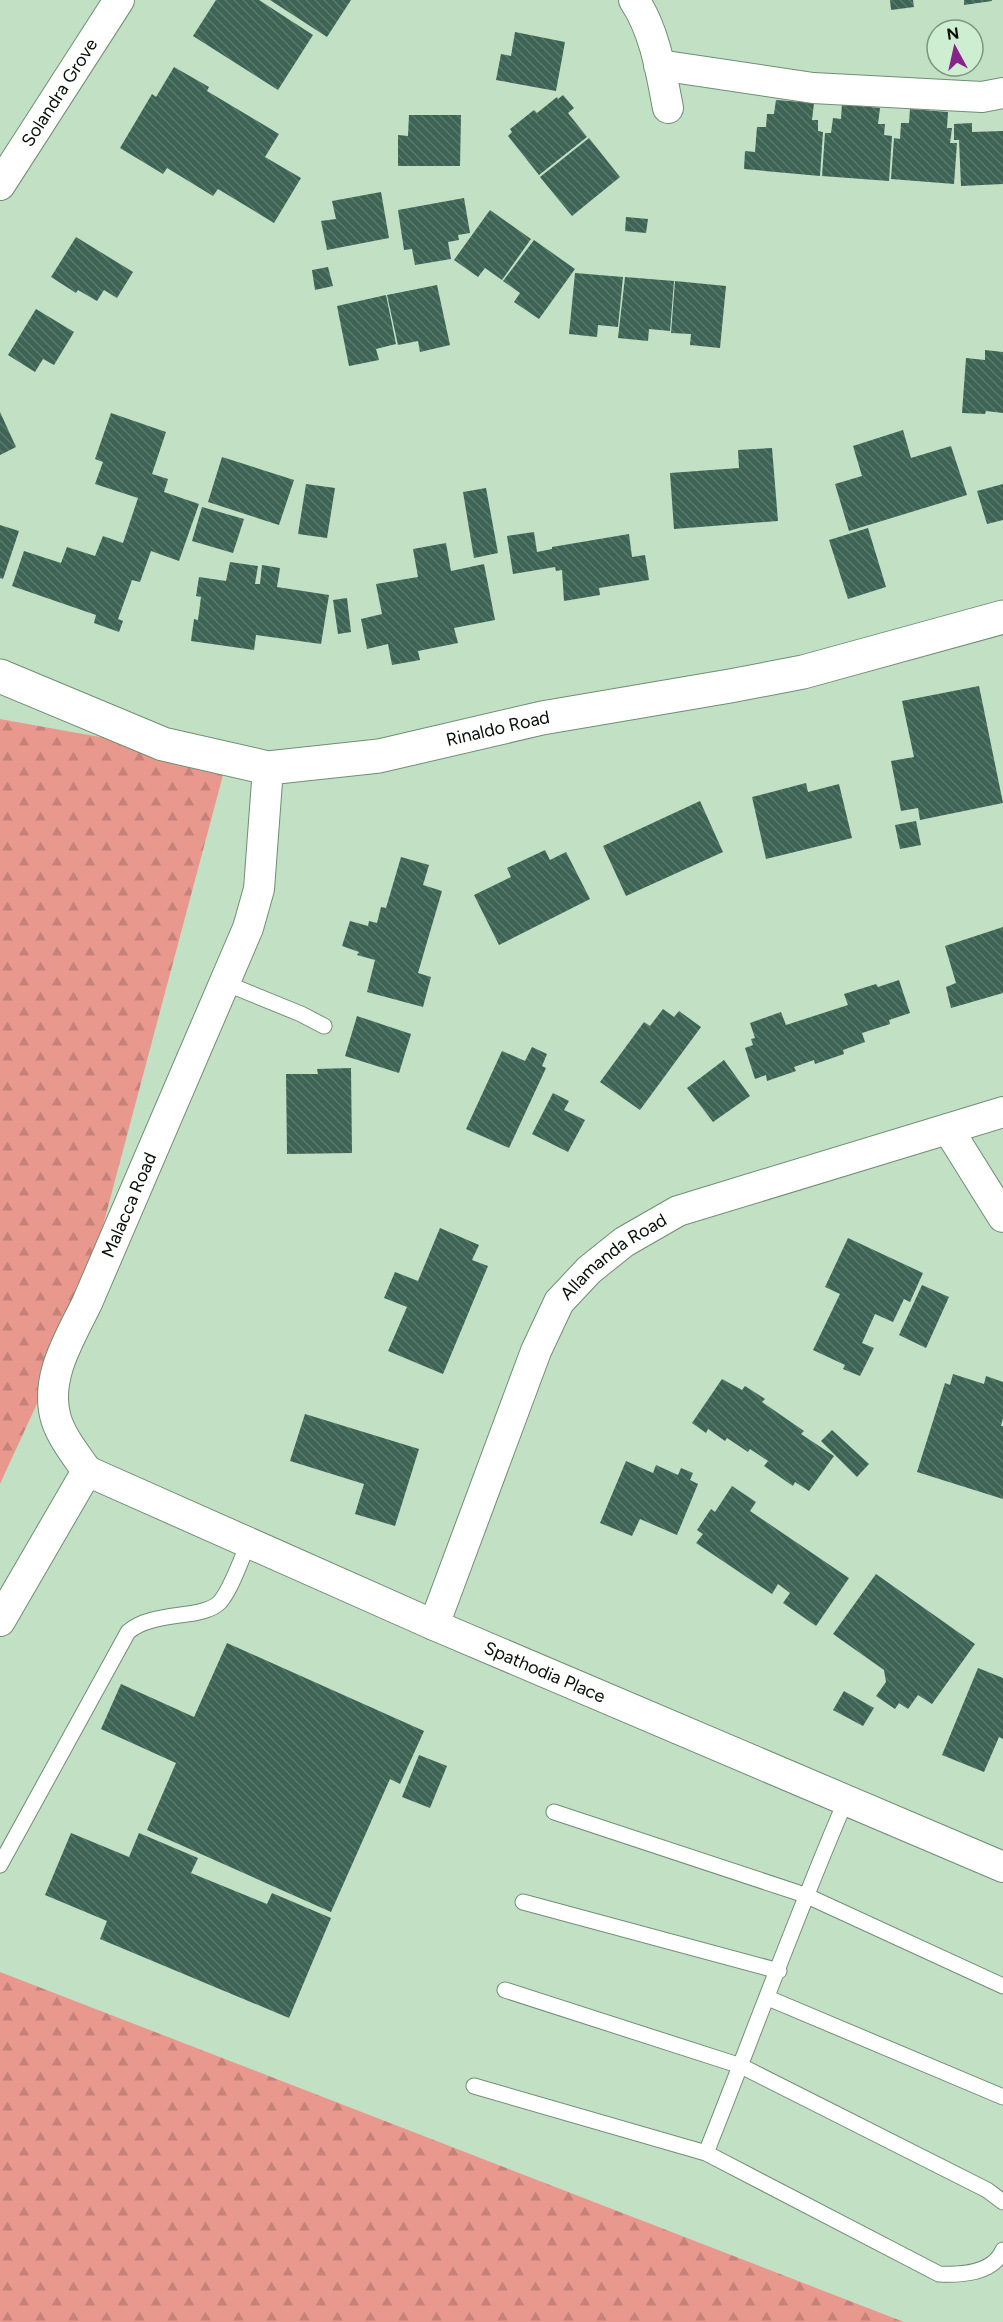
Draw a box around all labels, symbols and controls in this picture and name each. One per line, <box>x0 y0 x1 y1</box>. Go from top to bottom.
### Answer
north arrow <box>925 18 985 78</box>
text: N <box>946 23 960 44</box>
street label: Solandra Grove <box>17 34 102 151</box>
street label: Rinaldo Road <box>444 706 551 751</box>
street label: Malacca Road <box>97 1149 161 1261</box>
street label: Allamanda Road <box>556 1209 671 1305</box>
street label: Spathodia Place <box>481 1637 609 1708</box>

